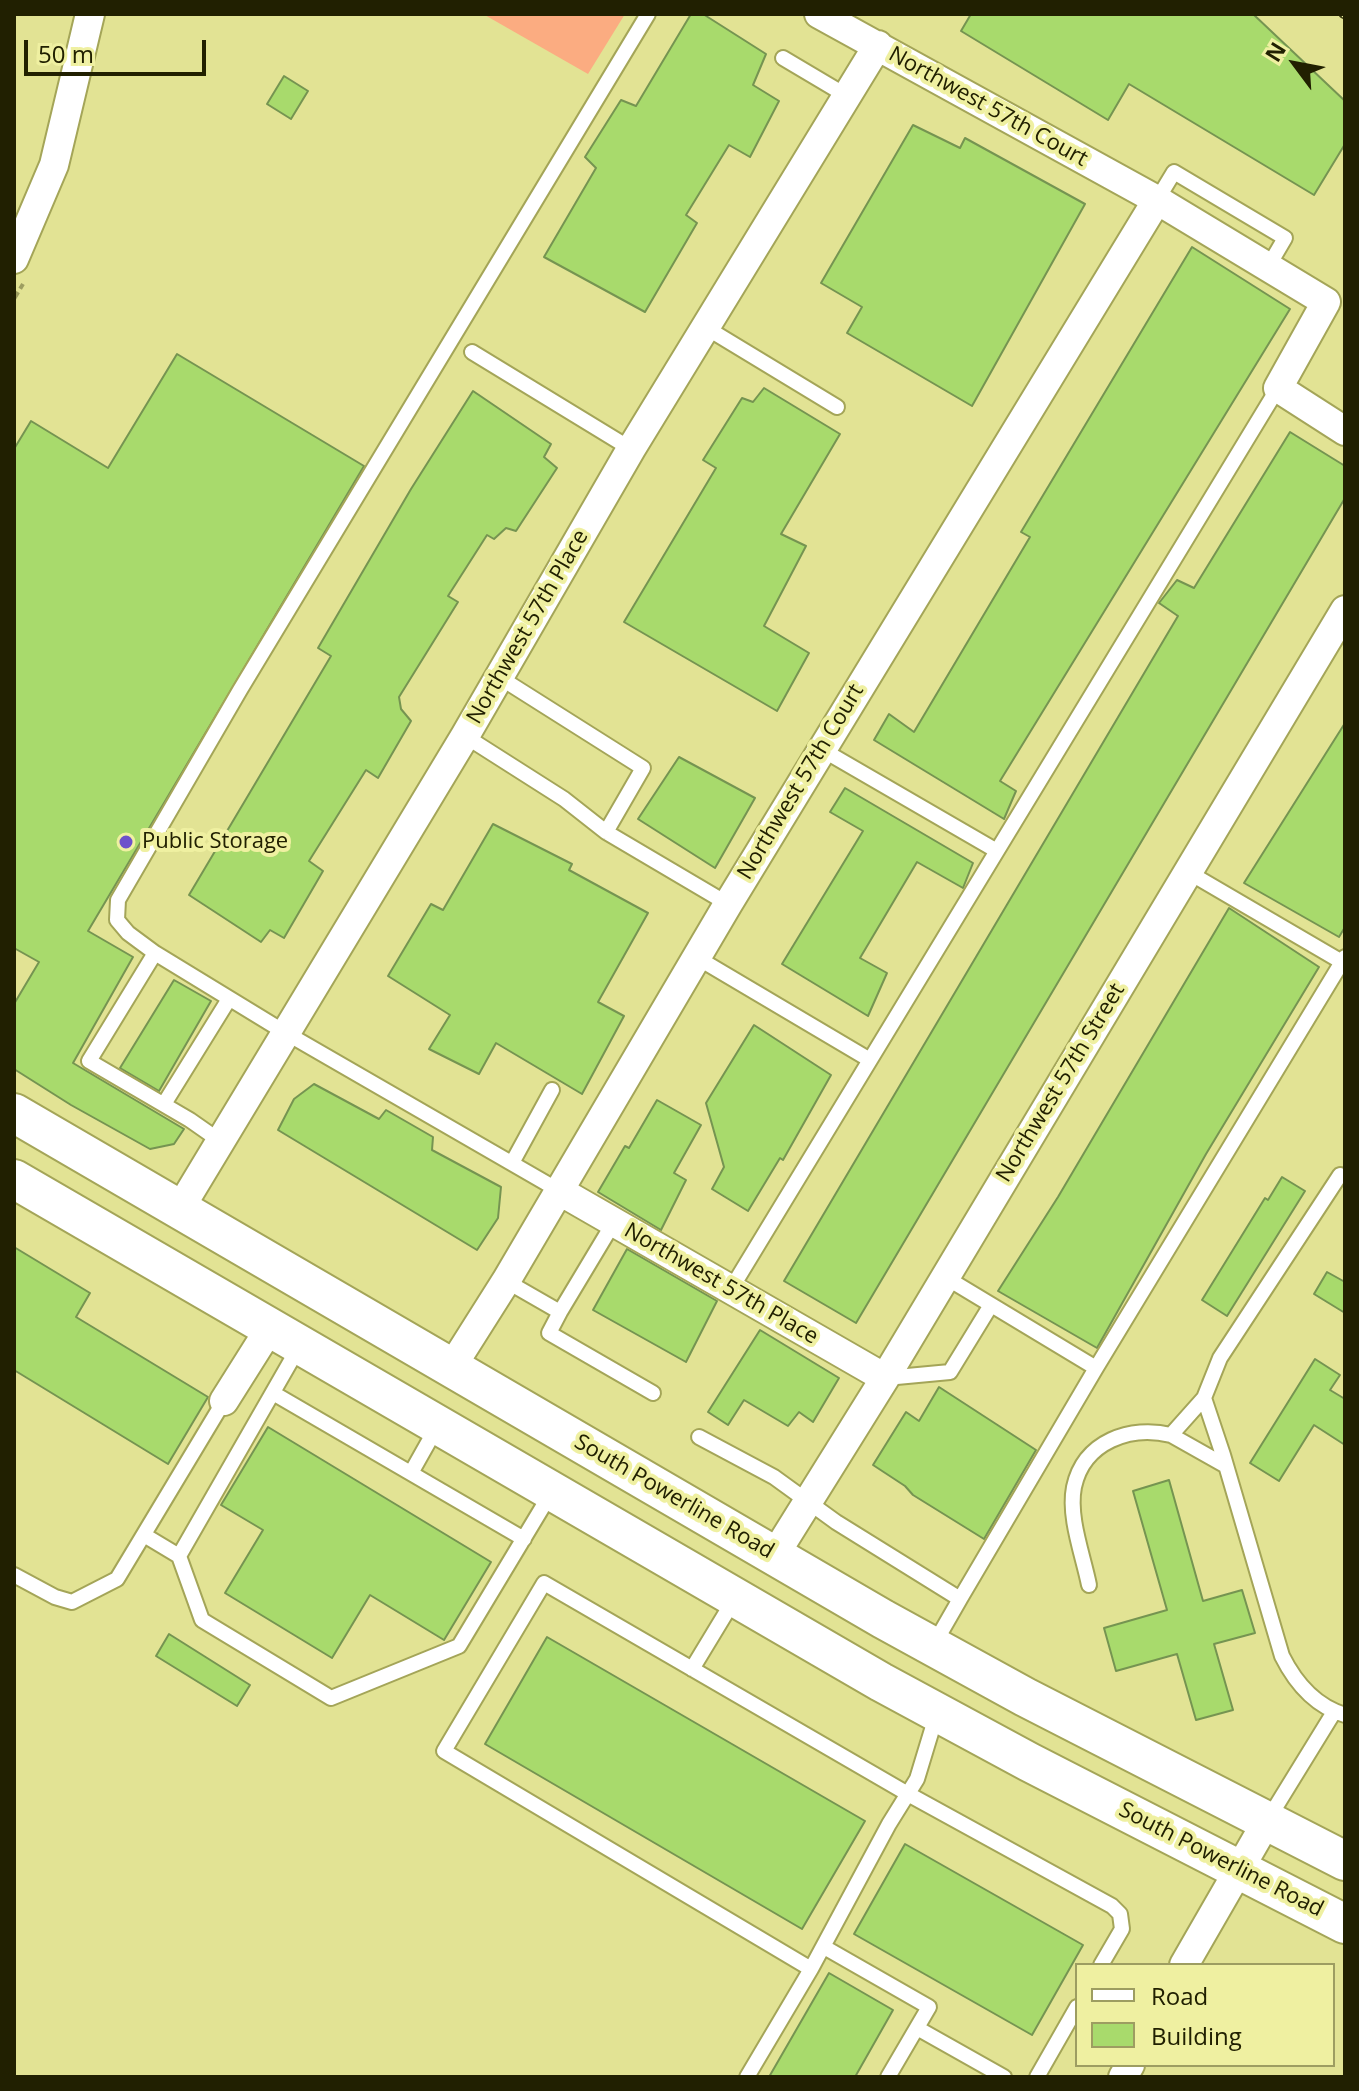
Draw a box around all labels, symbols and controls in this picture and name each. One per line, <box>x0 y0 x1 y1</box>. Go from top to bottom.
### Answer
scale bar <box>28 24 210 74</box>
north arrow <box>1255 24 1335 104</box>
text: N <box>1257 36 1292 67</box>
text: 50 m <box>38 37 94 70</box>
street label: Northwest 57th Court <box>884 41 1092 173</box>
street label: Northwest 57th Place <box>462 525 594 729</box>
street label: Northwest 57th Court <box>732 680 870 884</box>
place label: Public Storage <box>142 829 288 855</box>
marker: Public Storage <box>117 833 135 851</box>
street label: Northwest 57th Street <box>991 979 1131 1187</box>
street label: Northwest 57th Place <box>619 1218 823 1350</box>
street label: South Powerline Road <box>570 1429 778 1565</box>
street label: South Powerline Road <box>1114 1797 1328 1923</box>
legend <box>1075 1963 1335 2067</box>
text: Road <box>1151 1979 1208 2012</box>
text: Building <box>1151 2019 1242 2052</box>

